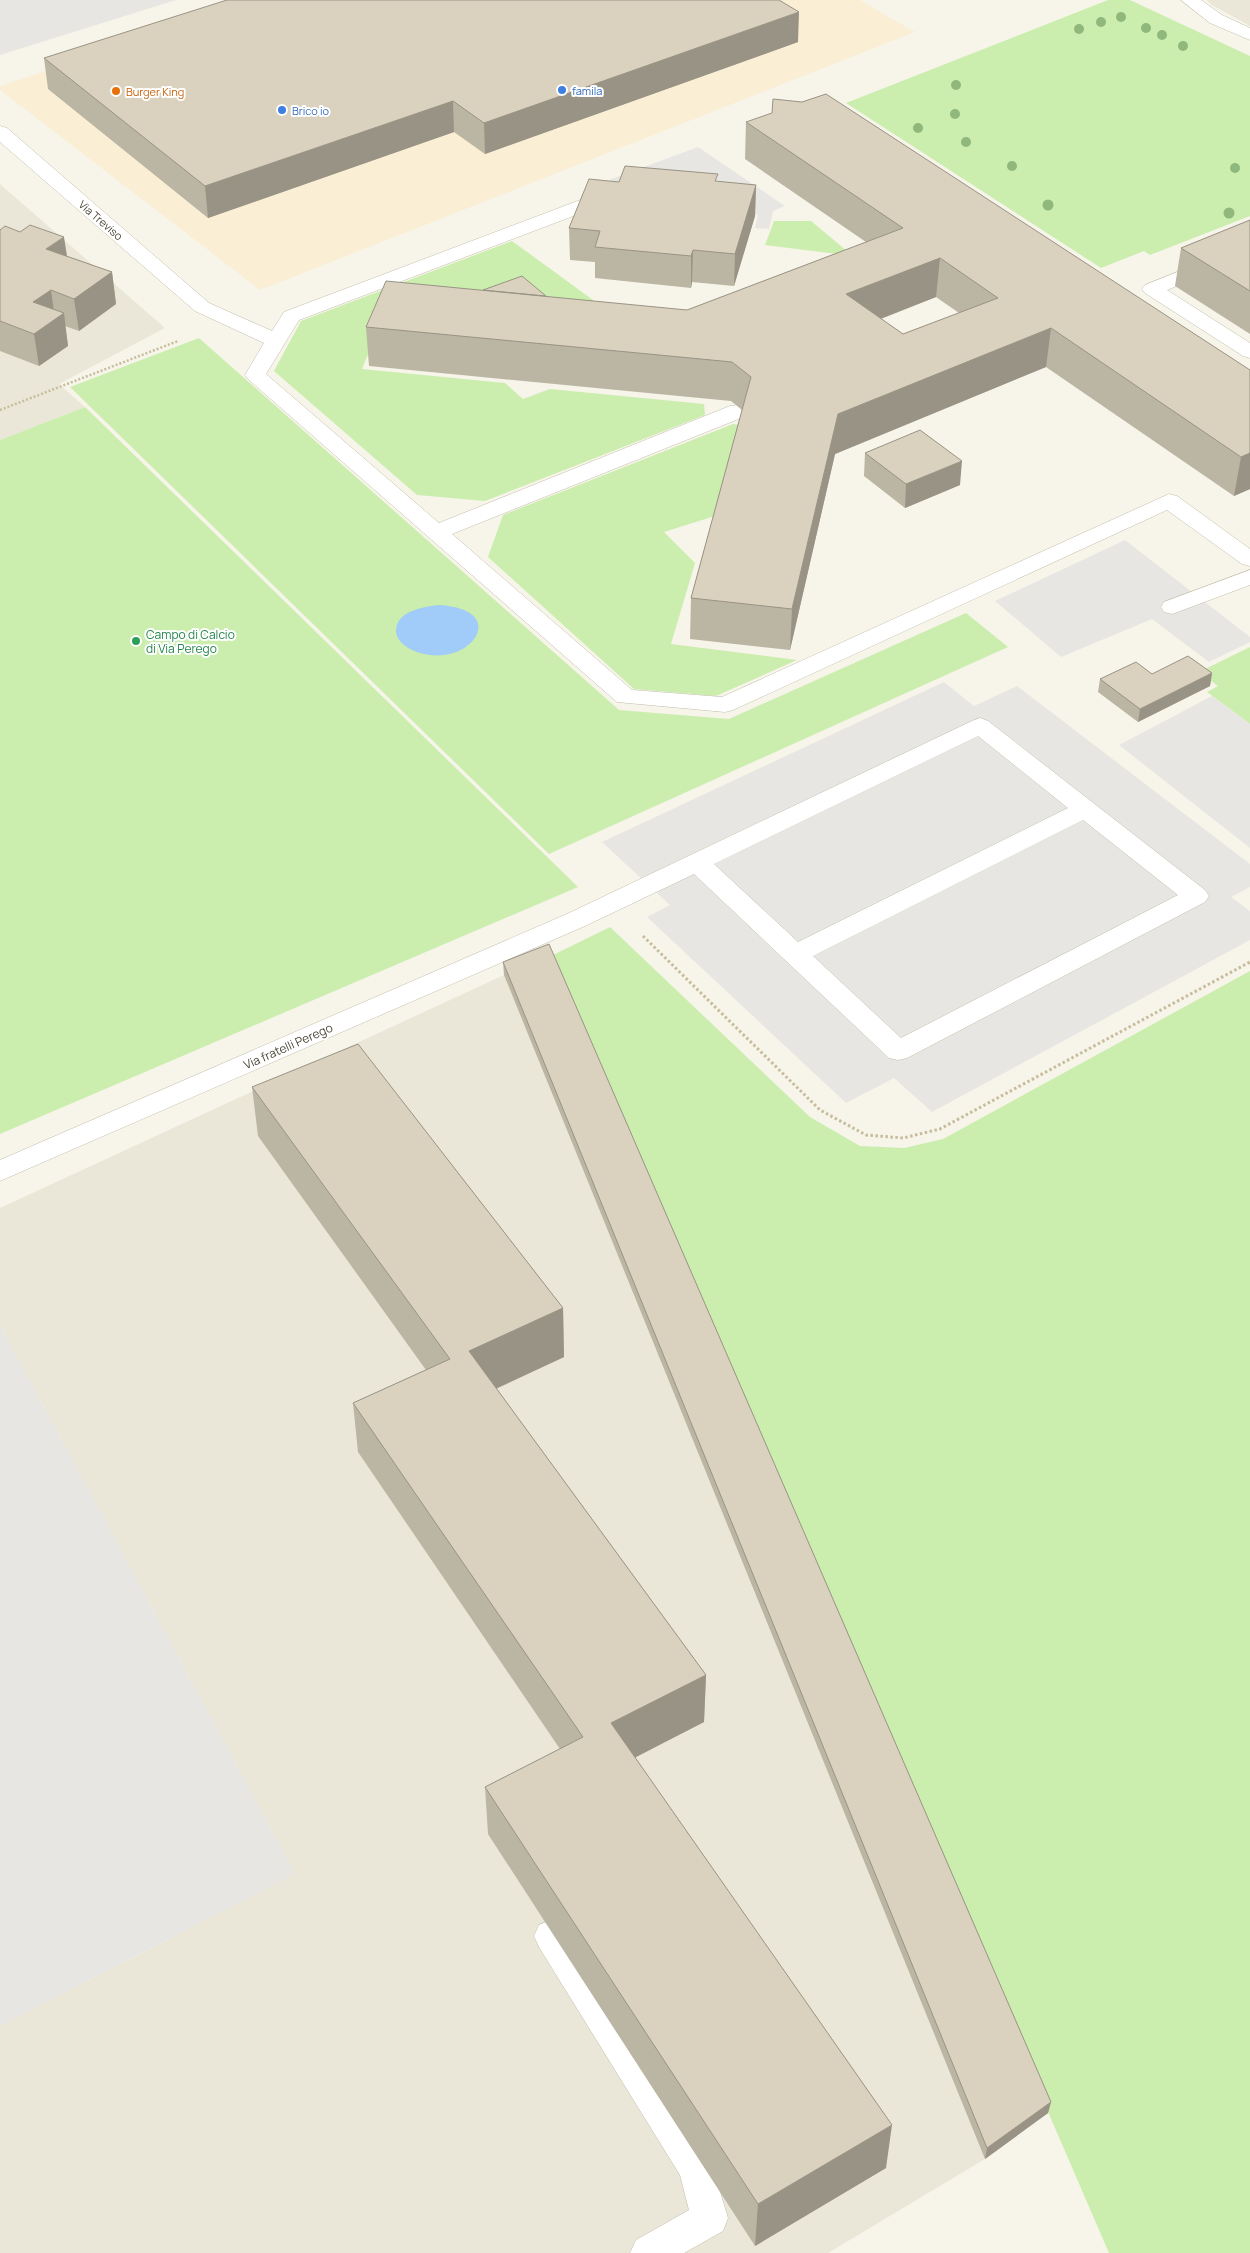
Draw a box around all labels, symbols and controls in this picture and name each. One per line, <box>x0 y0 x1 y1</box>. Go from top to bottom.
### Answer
place label: famila <box>572 83 602 98</box>
place label: Burger King <box>126 84 184 99</box>
marker: famila <box>556 84 568 96</box>
marker: Burger King <box>110 85 122 97</box>
place label: Brico io <box>292 103 329 118</box>
marker: Brico io <box>276 104 288 116</box>
street label: Via Treviso <box>76 197 127 244</box>
place label: Campo di Calcio di Via Perego <box>146 626 235 657</box>
marker: Campo di Calcio di Via Perego <box>130 635 142 647</box>
street label: Via fratelli Perego <box>241 1019 335 1073</box>

